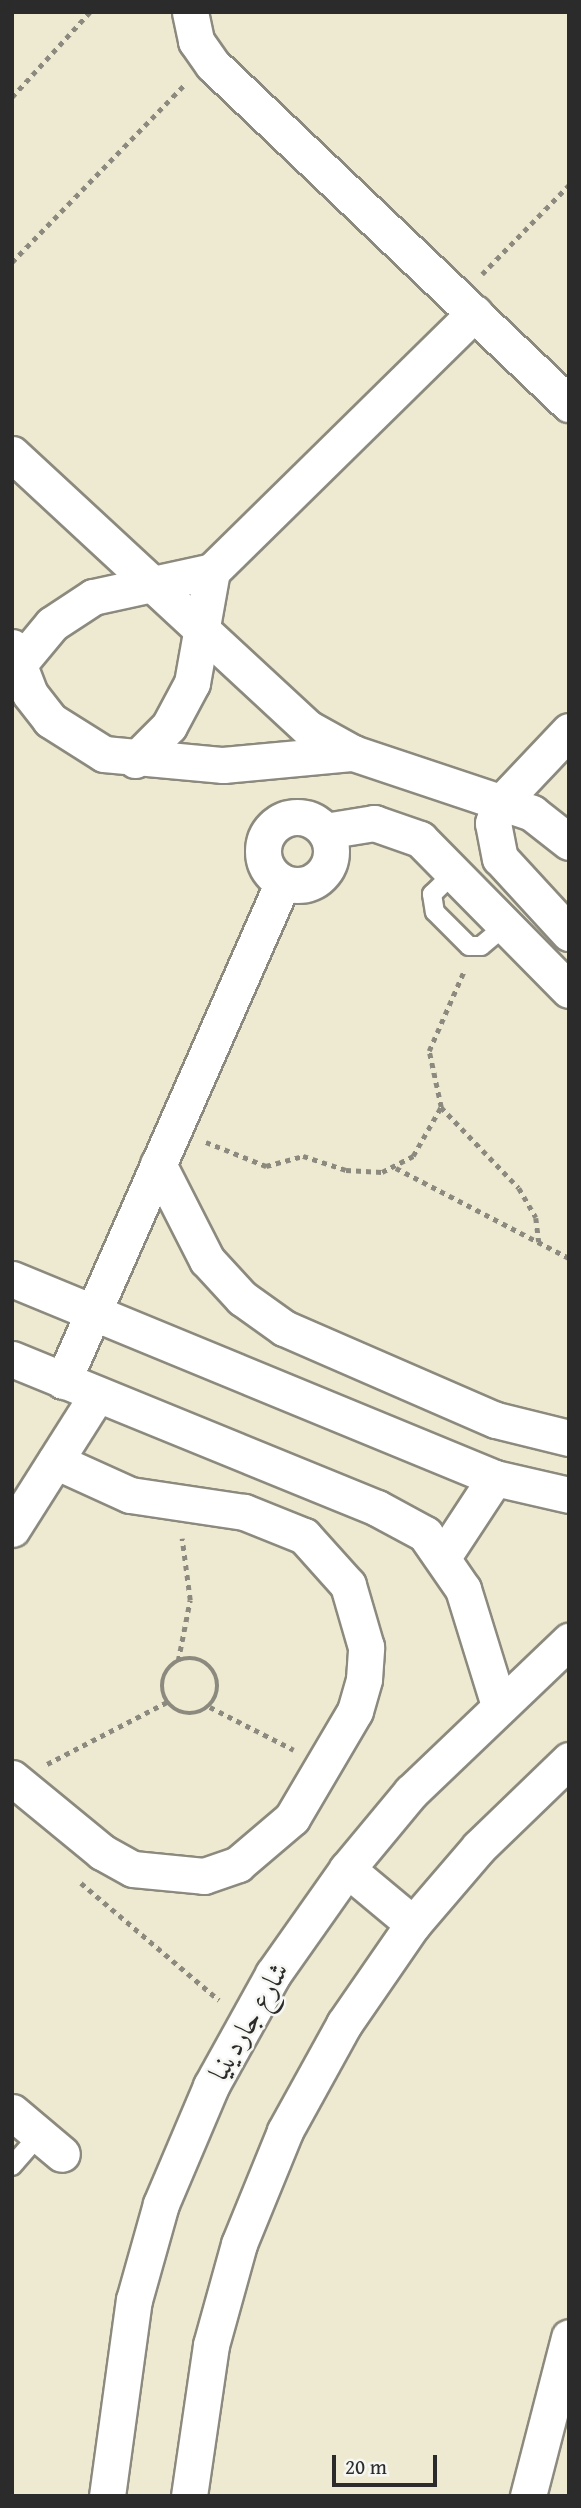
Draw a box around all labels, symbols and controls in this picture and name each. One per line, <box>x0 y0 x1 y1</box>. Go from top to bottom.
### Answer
street label: شارع جاردينيا <box>201 1956 295 2086</box>
scale bar <box>336 2442 441 2486</box>
text: 20 m <box>345 2451 387 2482</box>

